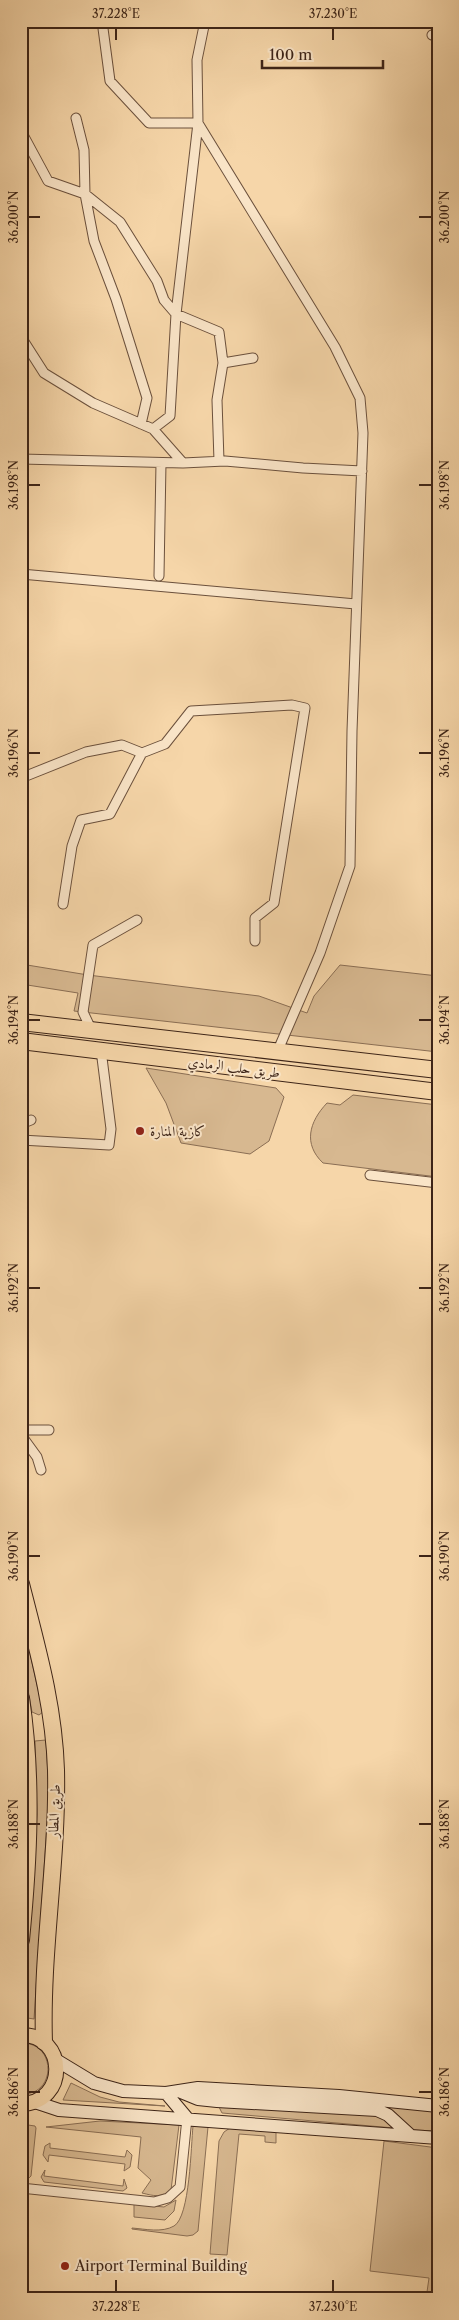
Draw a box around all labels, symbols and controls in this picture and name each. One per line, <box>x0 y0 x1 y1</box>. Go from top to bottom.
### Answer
text: 37.228°E <box>92 6 140 21</box>
text: 37.230°E <box>309 6 357 21</box>
scale bar <box>262 38 383 70</box>
text: 100 m <box>269 45 312 64</box>
text: 36.200°N <box>6 191 21 243</box>
text: 36.200°N <box>437 191 452 243</box>
text: 36.198°N <box>6 460 21 510</box>
text: 36.198°N <box>437 460 452 510</box>
text: 36.196°N <box>6 728 21 778</box>
text: 36.196°N <box>437 728 452 778</box>
text: 36.194°N <box>6 995 21 1045</box>
text: 36.194°N <box>437 995 452 1045</box>
street label: طريق حلب الرمادي <box>187 1052 281 1085</box>
place label: كازية المنارة <box>150 1122 205 1140</box>
marker: كازية المنارة <box>134 1125 146 1137</box>
text: 36.192°N <box>6 1263 21 1313</box>
text: 36.192°N <box>437 1263 452 1313</box>
text: 36.190°N <box>6 1531 21 1581</box>
text: 36.190°N <box>437 1531 452 1581</box>
street label: طريق المطار <box>44 1784 64 1840</box>
text: 36.188°N <box>6 1799 21 1849</box>
text: 36.188°N <box>437 1799 452 1849</box>
text: 36.186°N <box>6 2067 21 2117</box>
text: 36.186°N <box>437 2067 452 2117</box>
place label: Airport Terminal Building <box>74 2257 248 2275</box>
marker: Airport Terminal Building <box>59 2260 71 2272</box>
text: 37.228°E <box>92 2299 140 2314</box>
text: 37.230°E <box>309 2299 357 2314</box>

